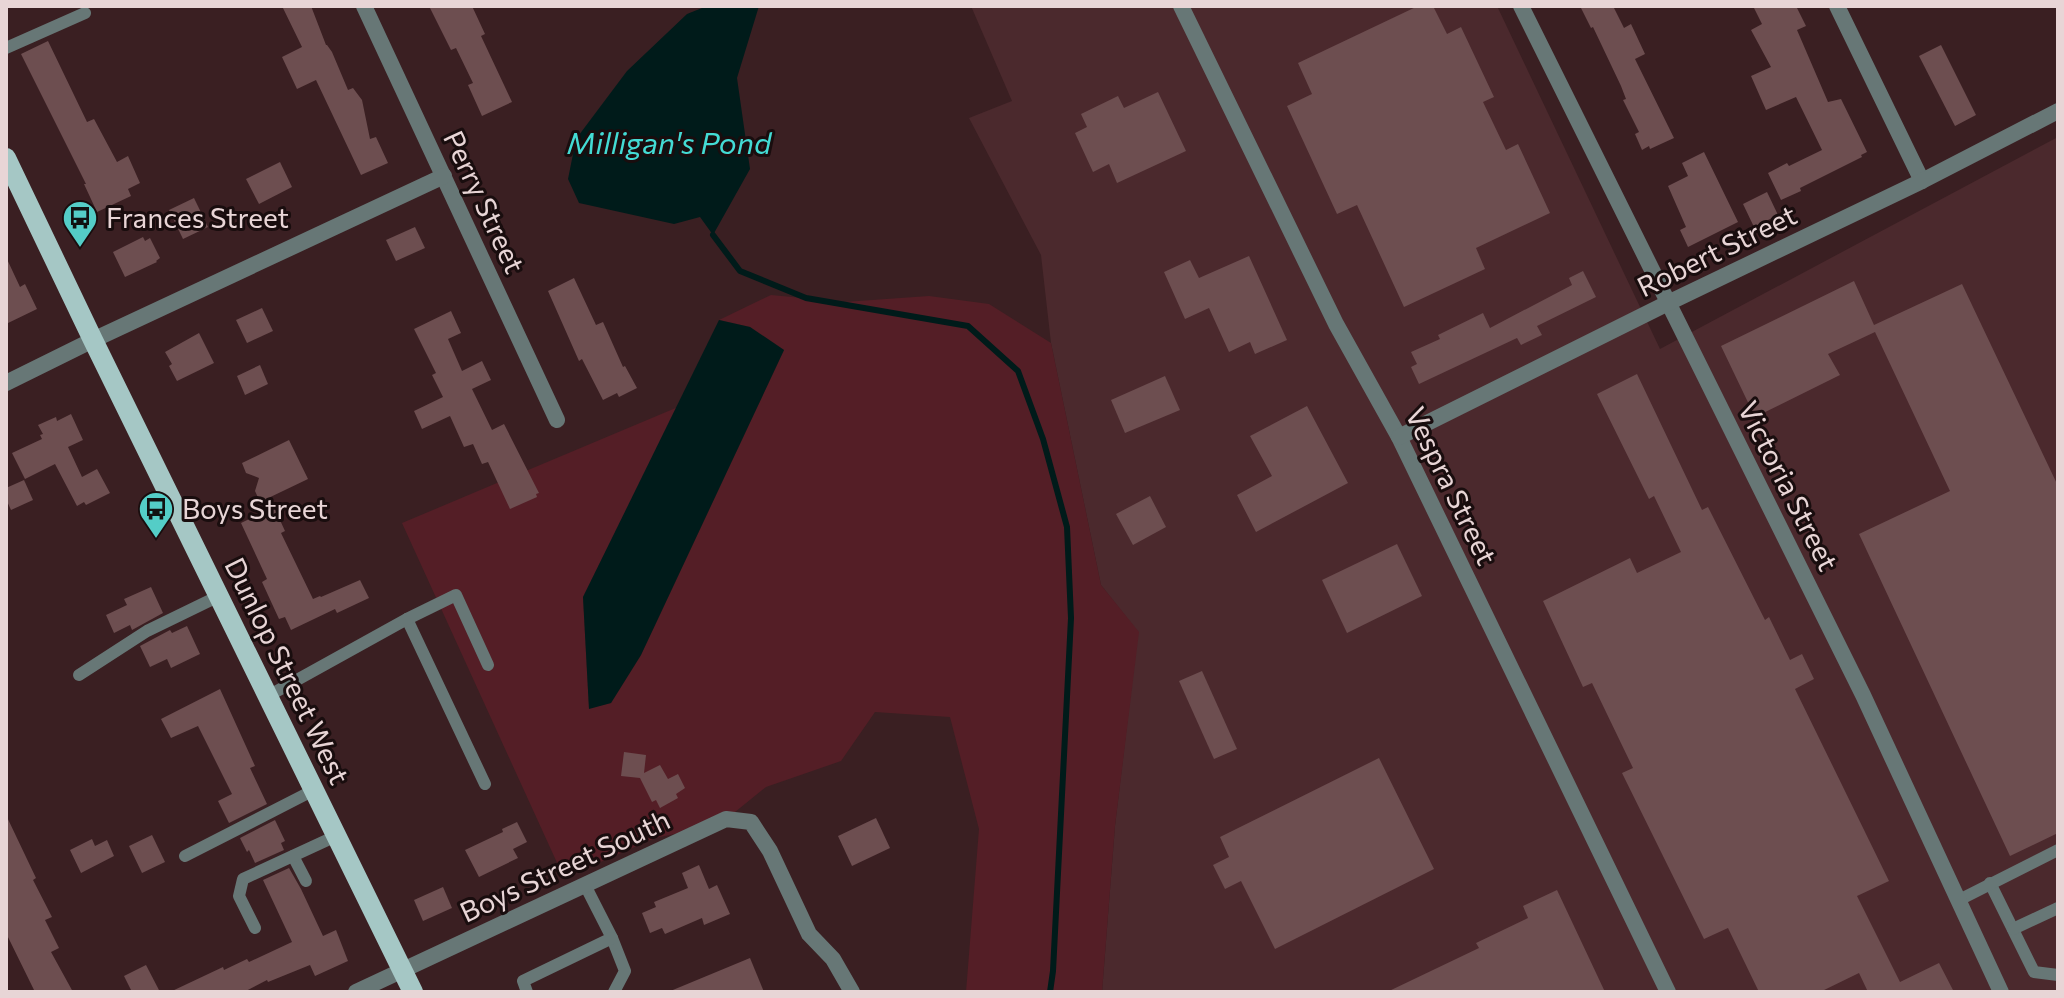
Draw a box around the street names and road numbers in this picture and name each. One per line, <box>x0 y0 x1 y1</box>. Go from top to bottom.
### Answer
street label: Perry Street <box>437 125 533 278</box>
street label: Robert Street <box>1631 197 1802 303</box>
street label: Victoria Street <box>1732 395 1846 576</box>
street label: Vespra Street <box>1399 401 1505 570</box>
street label: Dunlop Street West <box>218 552 358 790</box>
street label: Boys Street South <box>454 802 675 929</box>

